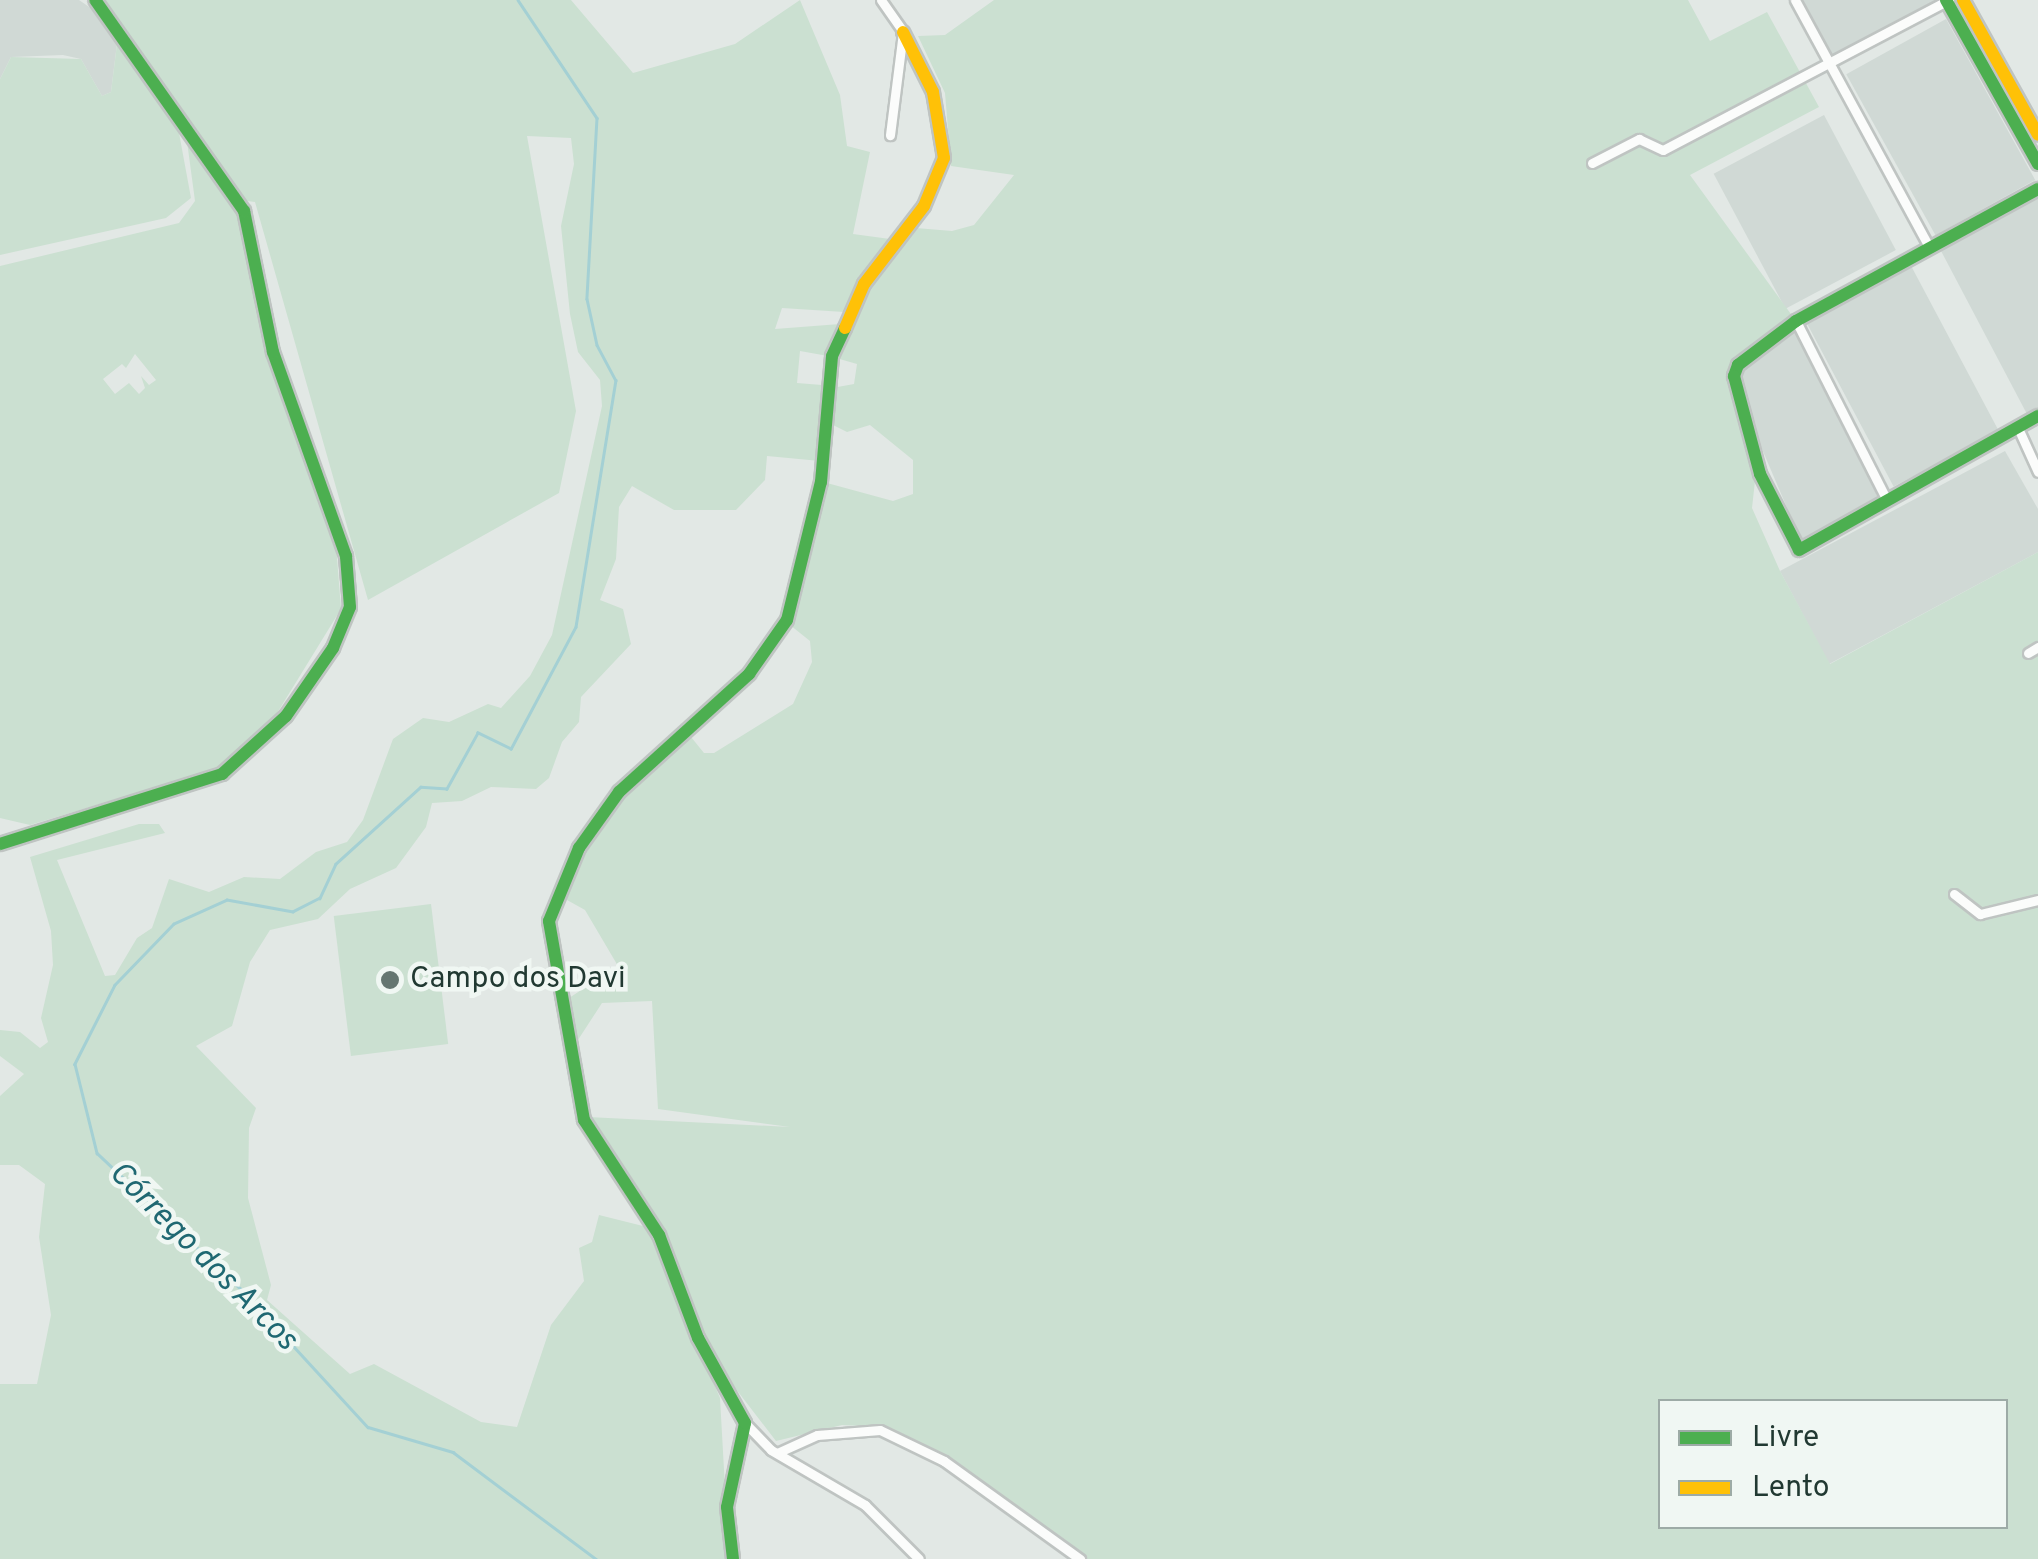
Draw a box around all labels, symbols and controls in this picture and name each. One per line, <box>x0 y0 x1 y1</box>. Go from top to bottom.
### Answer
place label: Campo dos Davi <box>410 962 626 998</box>
marker: Campo dos Davi <box>379 969 401 991</box>
water label: Córrego dos Arcos <box>99 1154 305 1360</box>
legend <box>1658 1399 2008 1529</box>
text: Livre <box>1752 1420 1819 1457</box>
text: Lento <box>1752 1470 1829 1507</box>

